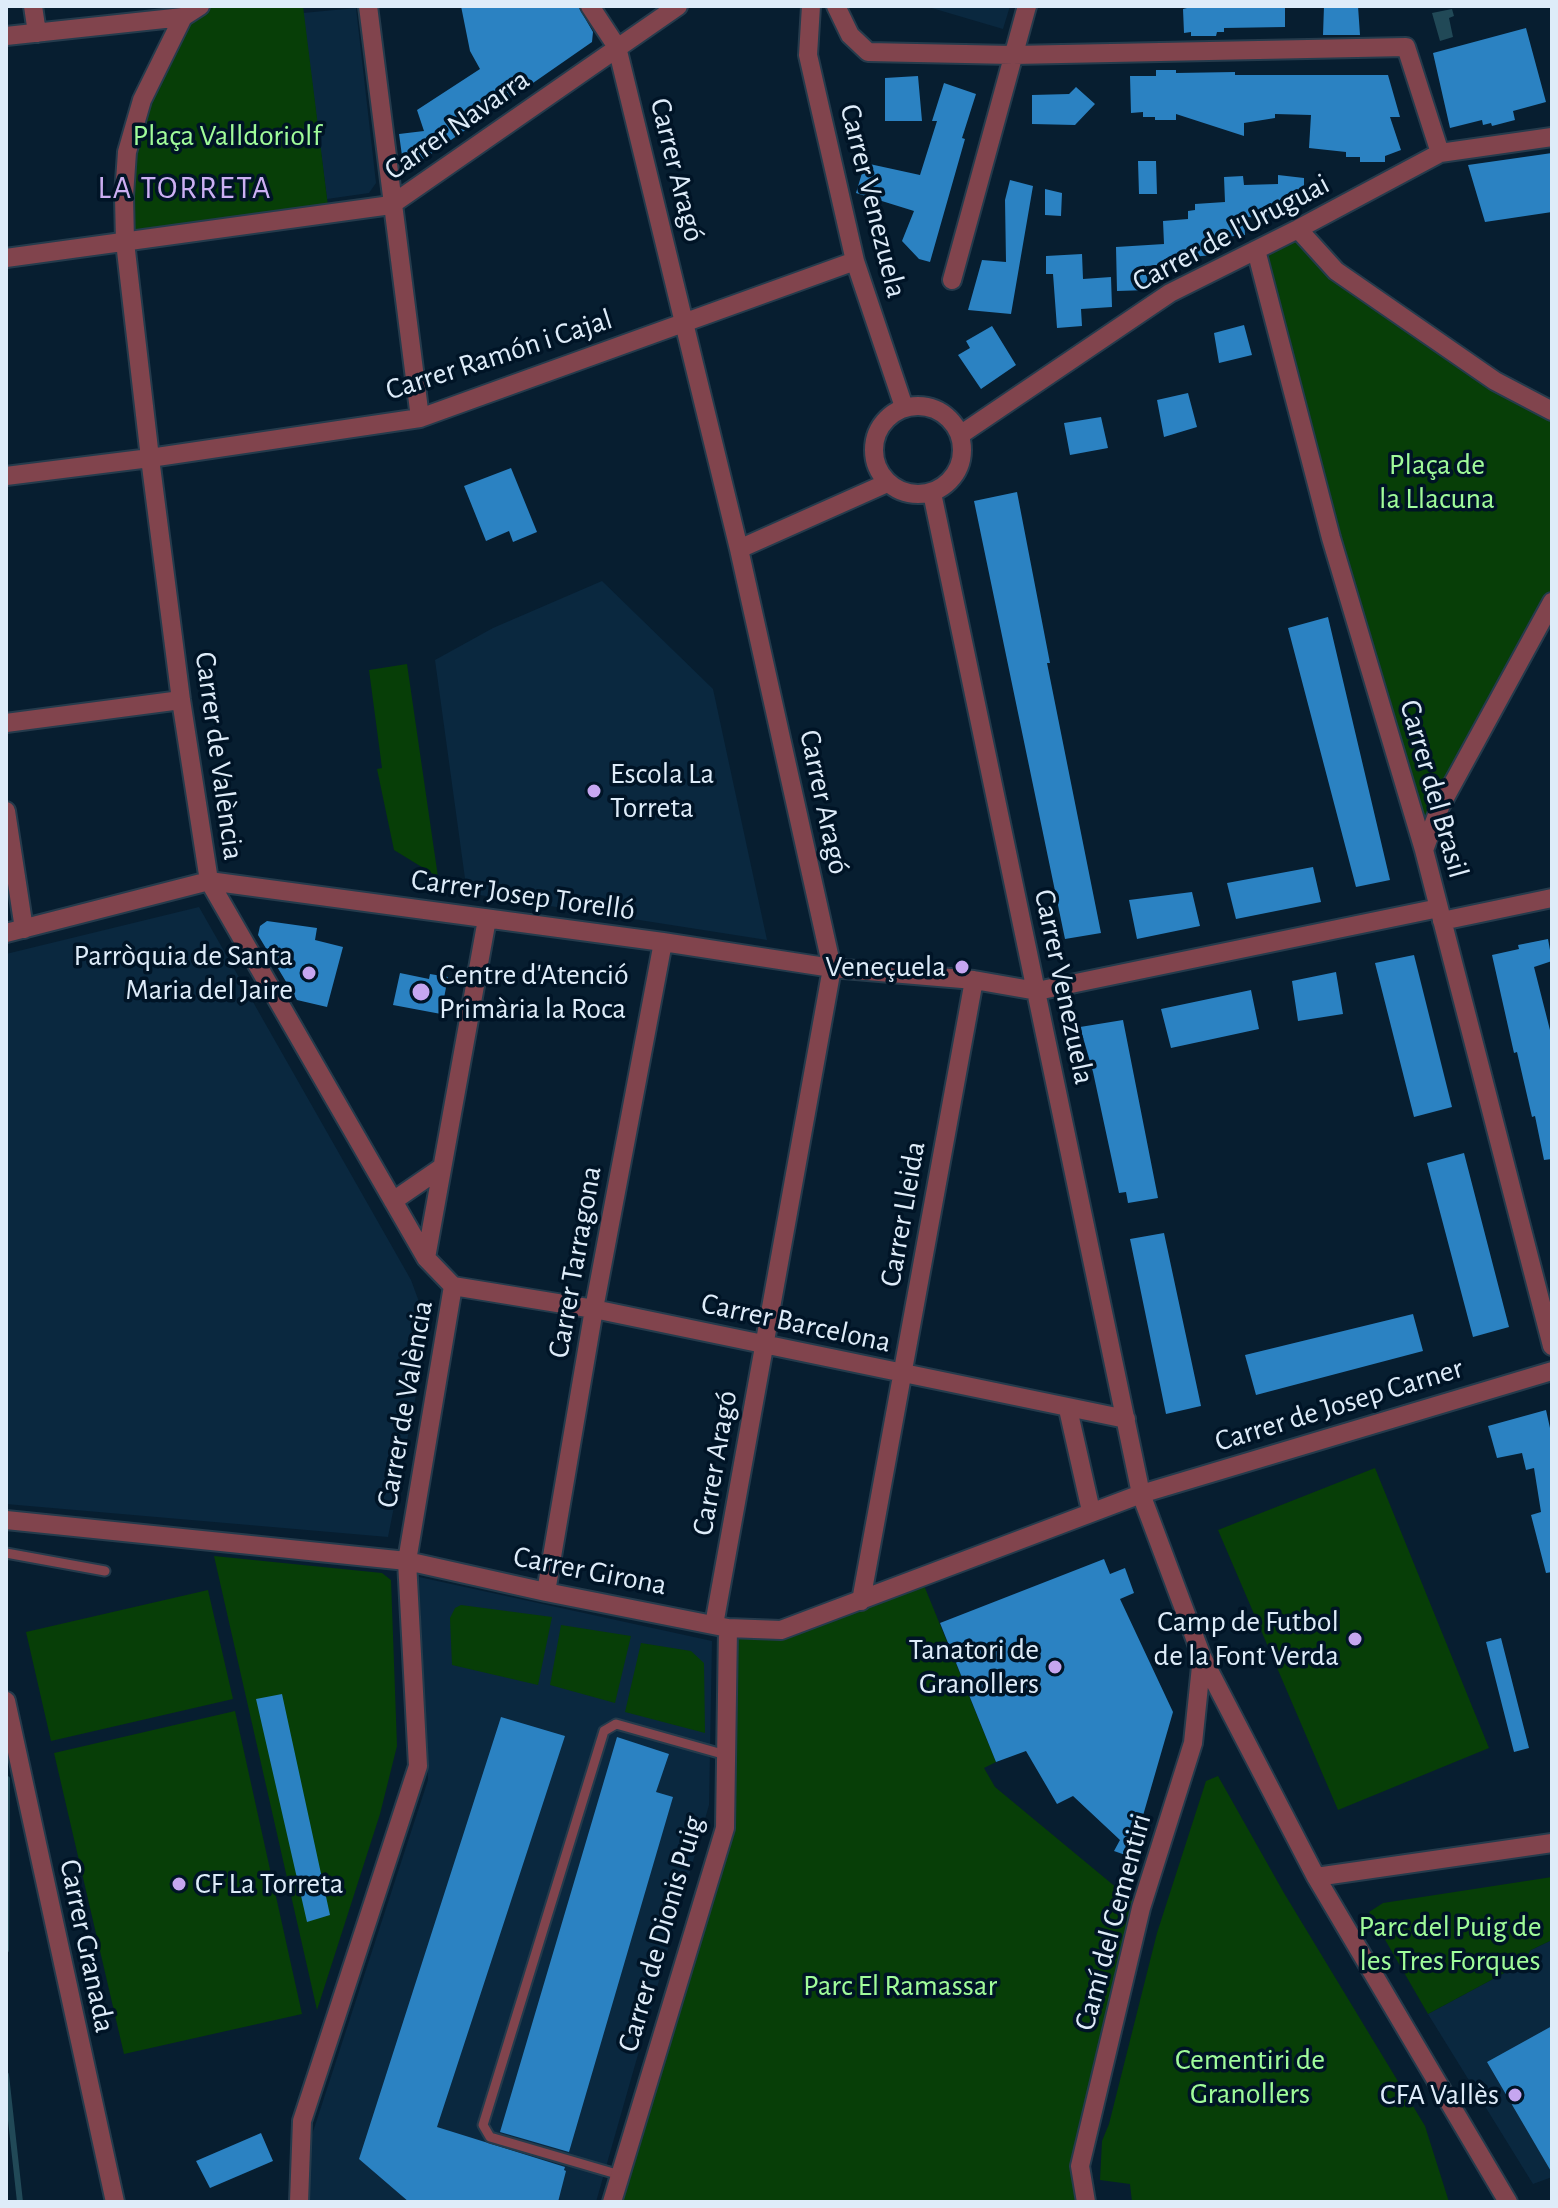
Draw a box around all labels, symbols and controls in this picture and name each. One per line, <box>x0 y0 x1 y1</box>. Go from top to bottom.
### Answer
street label: Carrer Navarra <box>377 62 537 188</box>
street label: Carrer Aragó <box>642 95 712 245</box>
street label: Carrer Venezuela <box>832 100 914 302</box>
park label: Plaça Valldoriolf <box>132 118 322 154</box>
street label: Carrer de l'Uruguai <box>1126 166 1336 300</box>
district label: LA TORRETA <box>97 169 273 207</box>
street label: Carrer Ramón i Cajal <box>381 301 617 409</box>
park label: Plaça de la Llacuna <box>1379 447 1495 518</box>
street label: Carrer de València <box>187 650 251 862</box>
street label: Carrer del Brasil <box>1391 696 1477 882</box>
street label: Carrer Aragó <box>791 727 857 877</box>
place label: Escola La Torreta <box>610 756 714 826</box>
marker: Escola La Torreta <box>585 782 603 800</box>
street label: Carrer Josep Torelló <box>409 861 637 929</box>
street label: Carrer Venezuela <box>1026 886 1102 1088</box>
place label: Parròquia de Santa Maria del Jaire <box>74 938 293 1008</box>
place label: Veneçuela <box>825 949 946 985</box>
place label: Centre d'Atenció Primària la Roca <box>439 957 629 1028</box>
marker: Veneçuela <box>953 958 971 976</box>
marker: Parròquia de Santa Maria del Jaire <box>300 964 318 982</box>
marker: Centre d'Atenció Primària la Roca <box>410 981 432 1003</box>
street label: Carrer Lleida <box>872 1138 934 1290</box>
street label: Carrer Tarragona <box>540 1163 610 1361</box>
street label: Carrer Barcelona <box>698 1285 894 1361</box>
street label: Carrer de València <box>369 1298 441 1510</box>
street label: Carrer de Josep Carner <box>1211 1350 1467 1460</box>
street label: Carrer Aragó <box>685 1388 745 1538</box>
street label: Carrer Girona <box>510 1538 670 1604</box>
place label: Camp de Futbol de la Font Verda <box>1154 1604 1339 1674</box>
marker: Camp de Futbol de la Font Verda <box>1346 1630 1364 1648</box>
place label: Tanatori de Granollers <box>909 1632 1039 1702</box>
marker: Tanatori de Granollers <box>1046 1658 1064 1676</box>
street label: Camí del Cementiri <box>1067 1810 1159 2034</box>
street label: Carrer de Dionis Puig <box>610 1812 712 2056</box>
street label: Carrer Granada <box>51 1856 123 2036</box>
place label: CF La Torreta <box>195 1866 344 1902</box>
marker: CF La Torreta <box>170 1875 188 1893</box>
park label: Parc del Puig de les Tres Forques <box>1359 1909 1541 1980</box>
park label: Parc El Ramassar <box>803 1968 997 2004</box>
park label: Cementiri de Granollers <box>1175 2042 1325 2112</box>
place label: CFA Vallès <box>1380 2077 1499 2113</box>
marker: CFA Vallès <box>1506 2086 1524 2104</box>

